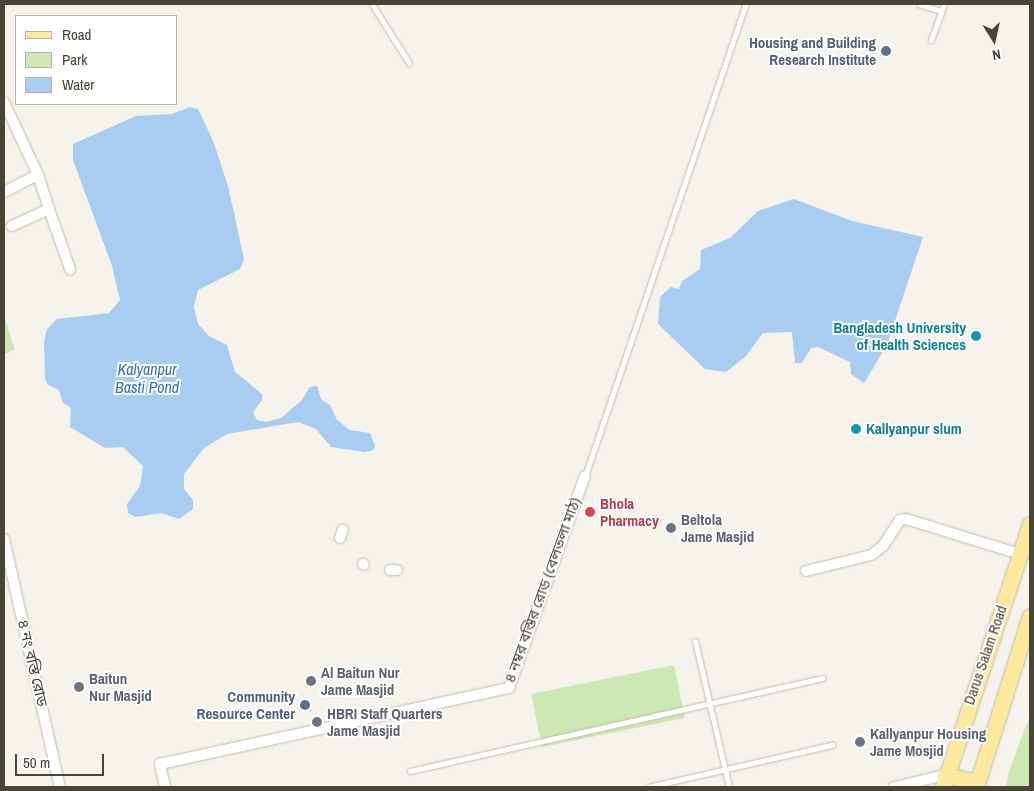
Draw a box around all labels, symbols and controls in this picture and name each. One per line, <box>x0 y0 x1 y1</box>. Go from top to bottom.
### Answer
legend <box>15 15 178 105</box>
north arrow <box>969 15 1019 65</box>
text: Road <box>62 24 91 45</box>
place label: Housing and Building Research Institute <box>749 33 876 68</box>
marker: Housing and Building Research Institute <box>880 45 892 57</box>
text: N <box>991 45 1002 64</box>
text: Park <box>62 49 87 70</box>
text: Water <box>62 74 94 95</box>
place label: Bangladesh University of Health Sciences <box>833 318 966 353</box>
marker: Bangladesh University of Health Sciences <box>970 330 982 342</box>
water label: Kalyanpur Basti Pond <box>115 359 179 397</box>
place label: Kallyanpur slum <box>866 420 962 438</box>
marker: Kallyanpur slum <box>850 423 862 435</box>
place label: Bhola Pharmacy <box>600 494 659 529</box>
street label: ৪ নম্বর বস্তির রোড (বেলতলা মাঠ) <box>500 495 584 685</box>
marker: Bhola Pharmacy <box>584 506 596 518</box>
place label: Beltola Jame Masjid <box>681 510 754 545</box>
marker: Beltola Jame Masjid <box>665 522 677 534</box>
street label: Darus Salam Road <box>960 603 1010 707</box>
street label: ৪ নং বস্তি রোড <box>14 618 52 708</box>
place label: Al Baitun Nur Jame Masjid <box>321 663 400 698</box>
place label: Baitun Nur Masjid <box>89 669 152 704</box>
marker: Al Baitun Nur Jame Masjid <box>305 675 317 687</box>
marker: Baitun Nur Masjid <box>73 681 85 693</box>
place label: Community Resource Center <box>197 687 295 722</box>
marker: Community Resource Center <box>299 699 311 711</box>
place label: HBRI Staff Quarters Jame Masjid <box>327 704 442 739</box>
marker: HBRI Staff Quarters Jame Masjid <box>311 716 323 728</box>
place label: Kallyanpur Housing Jame Mosjid <box>870 724 986 759</box>
marker: Kallyanpur Housing Jame Mosjid <box>854 736 866 748</box>
scale bar <box>18 744 106 776</box>
text: 50 m <box>23 752 50 773</box>

